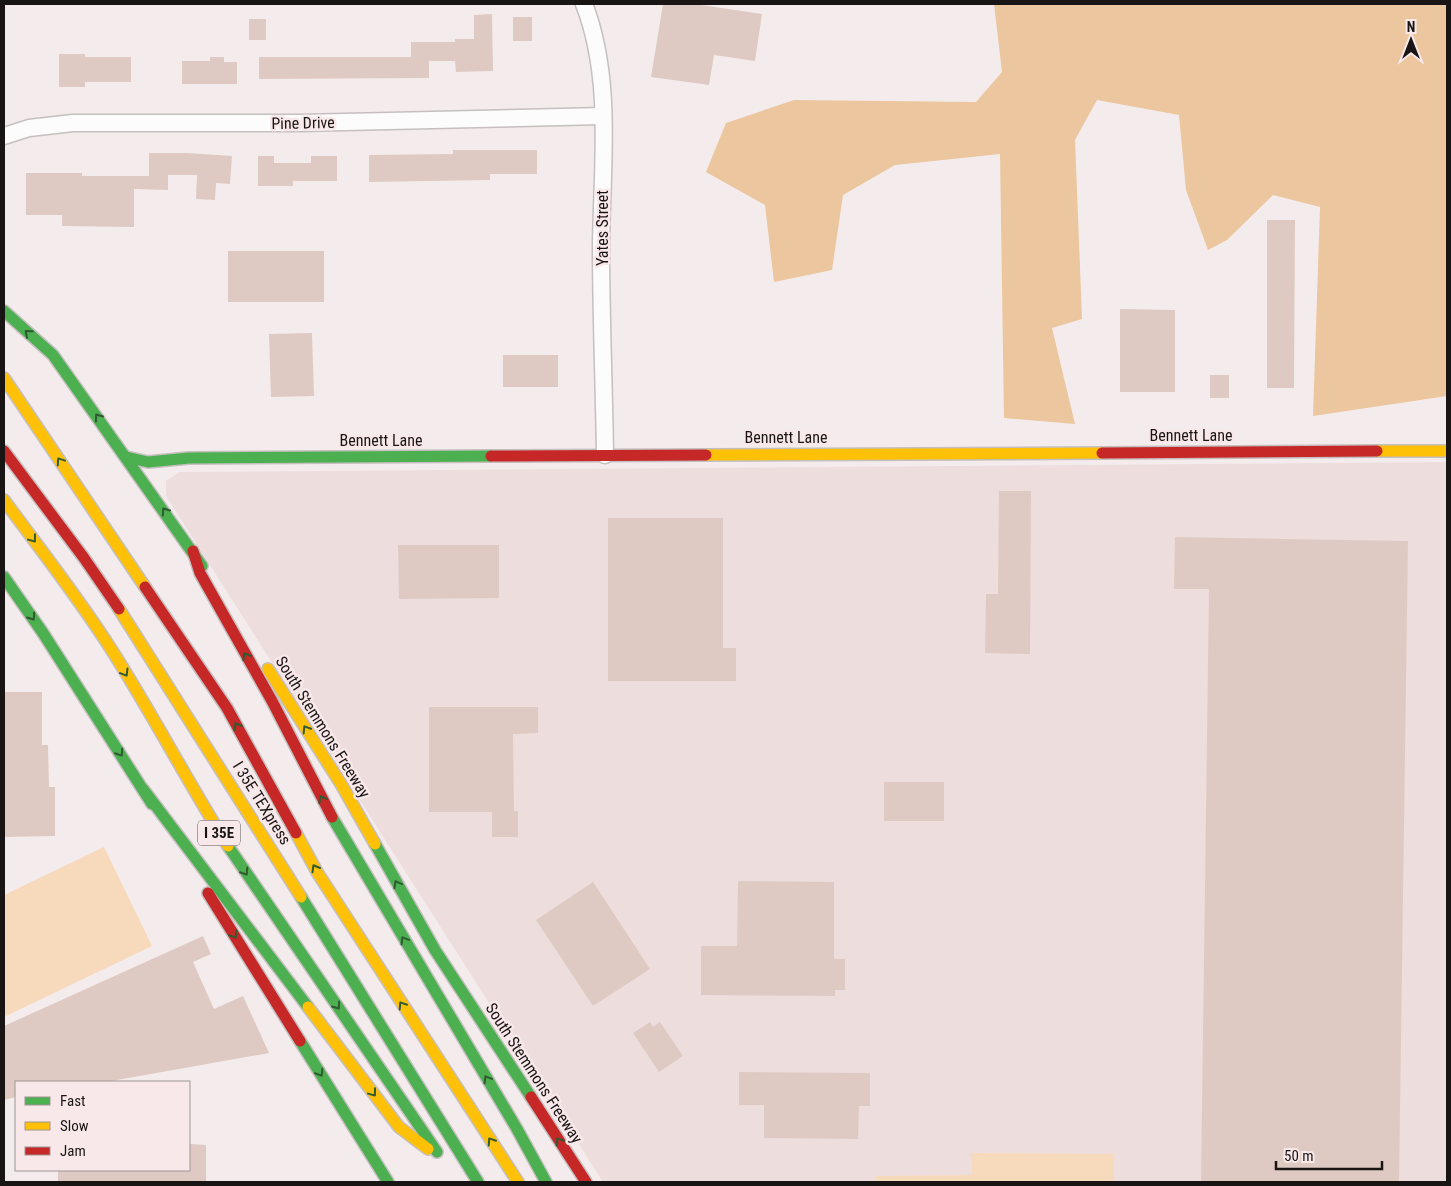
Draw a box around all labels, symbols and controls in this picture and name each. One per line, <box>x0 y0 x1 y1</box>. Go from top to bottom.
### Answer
north arrow <box>1386 15 1436 65</box>
text: N <box>1407 19 1415 35</box>
street label: Pine Drive <box>271 113 335 133</box>
street label: Yates Street <box>593 190 612 266</box>
one-way arrow <box>25 330 34 339</box>
one-way arrow <box>95 413 104 423</box>
street label: Bennett Lane <box>1150 426 1232 445</box>
street label: Bennett Lane <box>745 428 827 447</box>
street label: Bennett Lane <box>340 431 422 450</box>
one-way arrow <box>57 457 66 467</box>
one-way arrow <box>162 507 171 517</box>
one-way arrow <box>27 533 36 543</box>
one-way arrow <box>26 611 35 621</box>
one-way arrow <box>242 652 252 661</box>
street label: South Stemmons Freeway <box>272 653 375 802</box>
one-way arrow <box>118 667 128 676</box>
one-way arrow <box>233 722 243 731</box>
one-way arrow <box>303 725 312 735</box>
one-way arrow <box>114 747 123 757</box>
street label: I 35E TEXpress <box>229 758 295 848</box>
one-way arrow <box>318 795 328 804</box>
road number: I 35E <box>198 820 240 846</box>
one-way arrow <box>311 865 321 874</box>
one-way arrow <box>239 866 248 876</box>
one-way arrow <box>394 880 404 889</box>
one-way arrow <box>228 930 238 939</box>
one-way arrow <box>401 936 411 945</box>
street label: South Stemmons Freeway <box>482 999 587 1147</box>
one-way arrow <box>331 1000 340 1010</box>
one-way arrow <box>399 1002 408 1011</box>
one-way arrow <box>314 1068 324 1077</box>
one-way arrow <box>484 1076 494 1085</box>
legend <box>15 1081 190 1171</box>
one-way arrow <box>367 1087 376 1097</box>
text: Fast <box>60 1092 85 1110</box>
text: Slow <box>60 1117 89 1135</box>
one-way arrow <box>488 1138 497 1147</box>
one-way arrow <box>556 1138 565 1147</box>
scale bar <box>1276 1138 1382 1170</box>
text: Jam <box>60 1142 86 1160</box>
text: 50 m <box>1284 1147 1314 1165</box>

